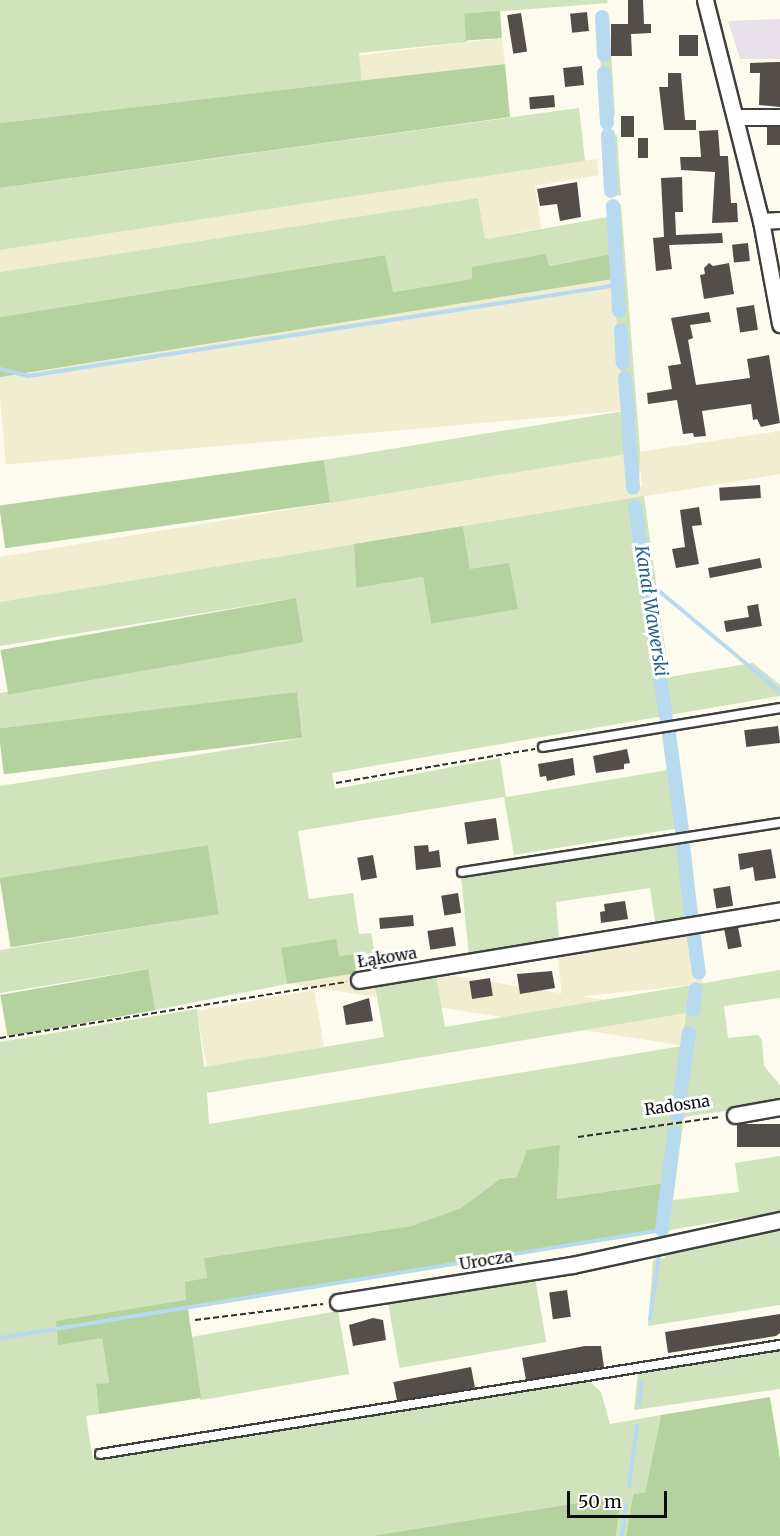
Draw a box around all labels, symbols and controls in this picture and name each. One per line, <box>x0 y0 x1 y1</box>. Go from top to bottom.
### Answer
water label: Kanał Wawerski <box>630 544 672 678</box>
street label: Łąkowa <box>356 943 418 971</box>
street label: Radosna <box>643 1091 711 1119</box>
street label: Urocza <box>458 1246 514 1274</box>
scale bar <box>570 1479 670 1517</box>
text: 50 m <box>578 1490 622 1513</box>

